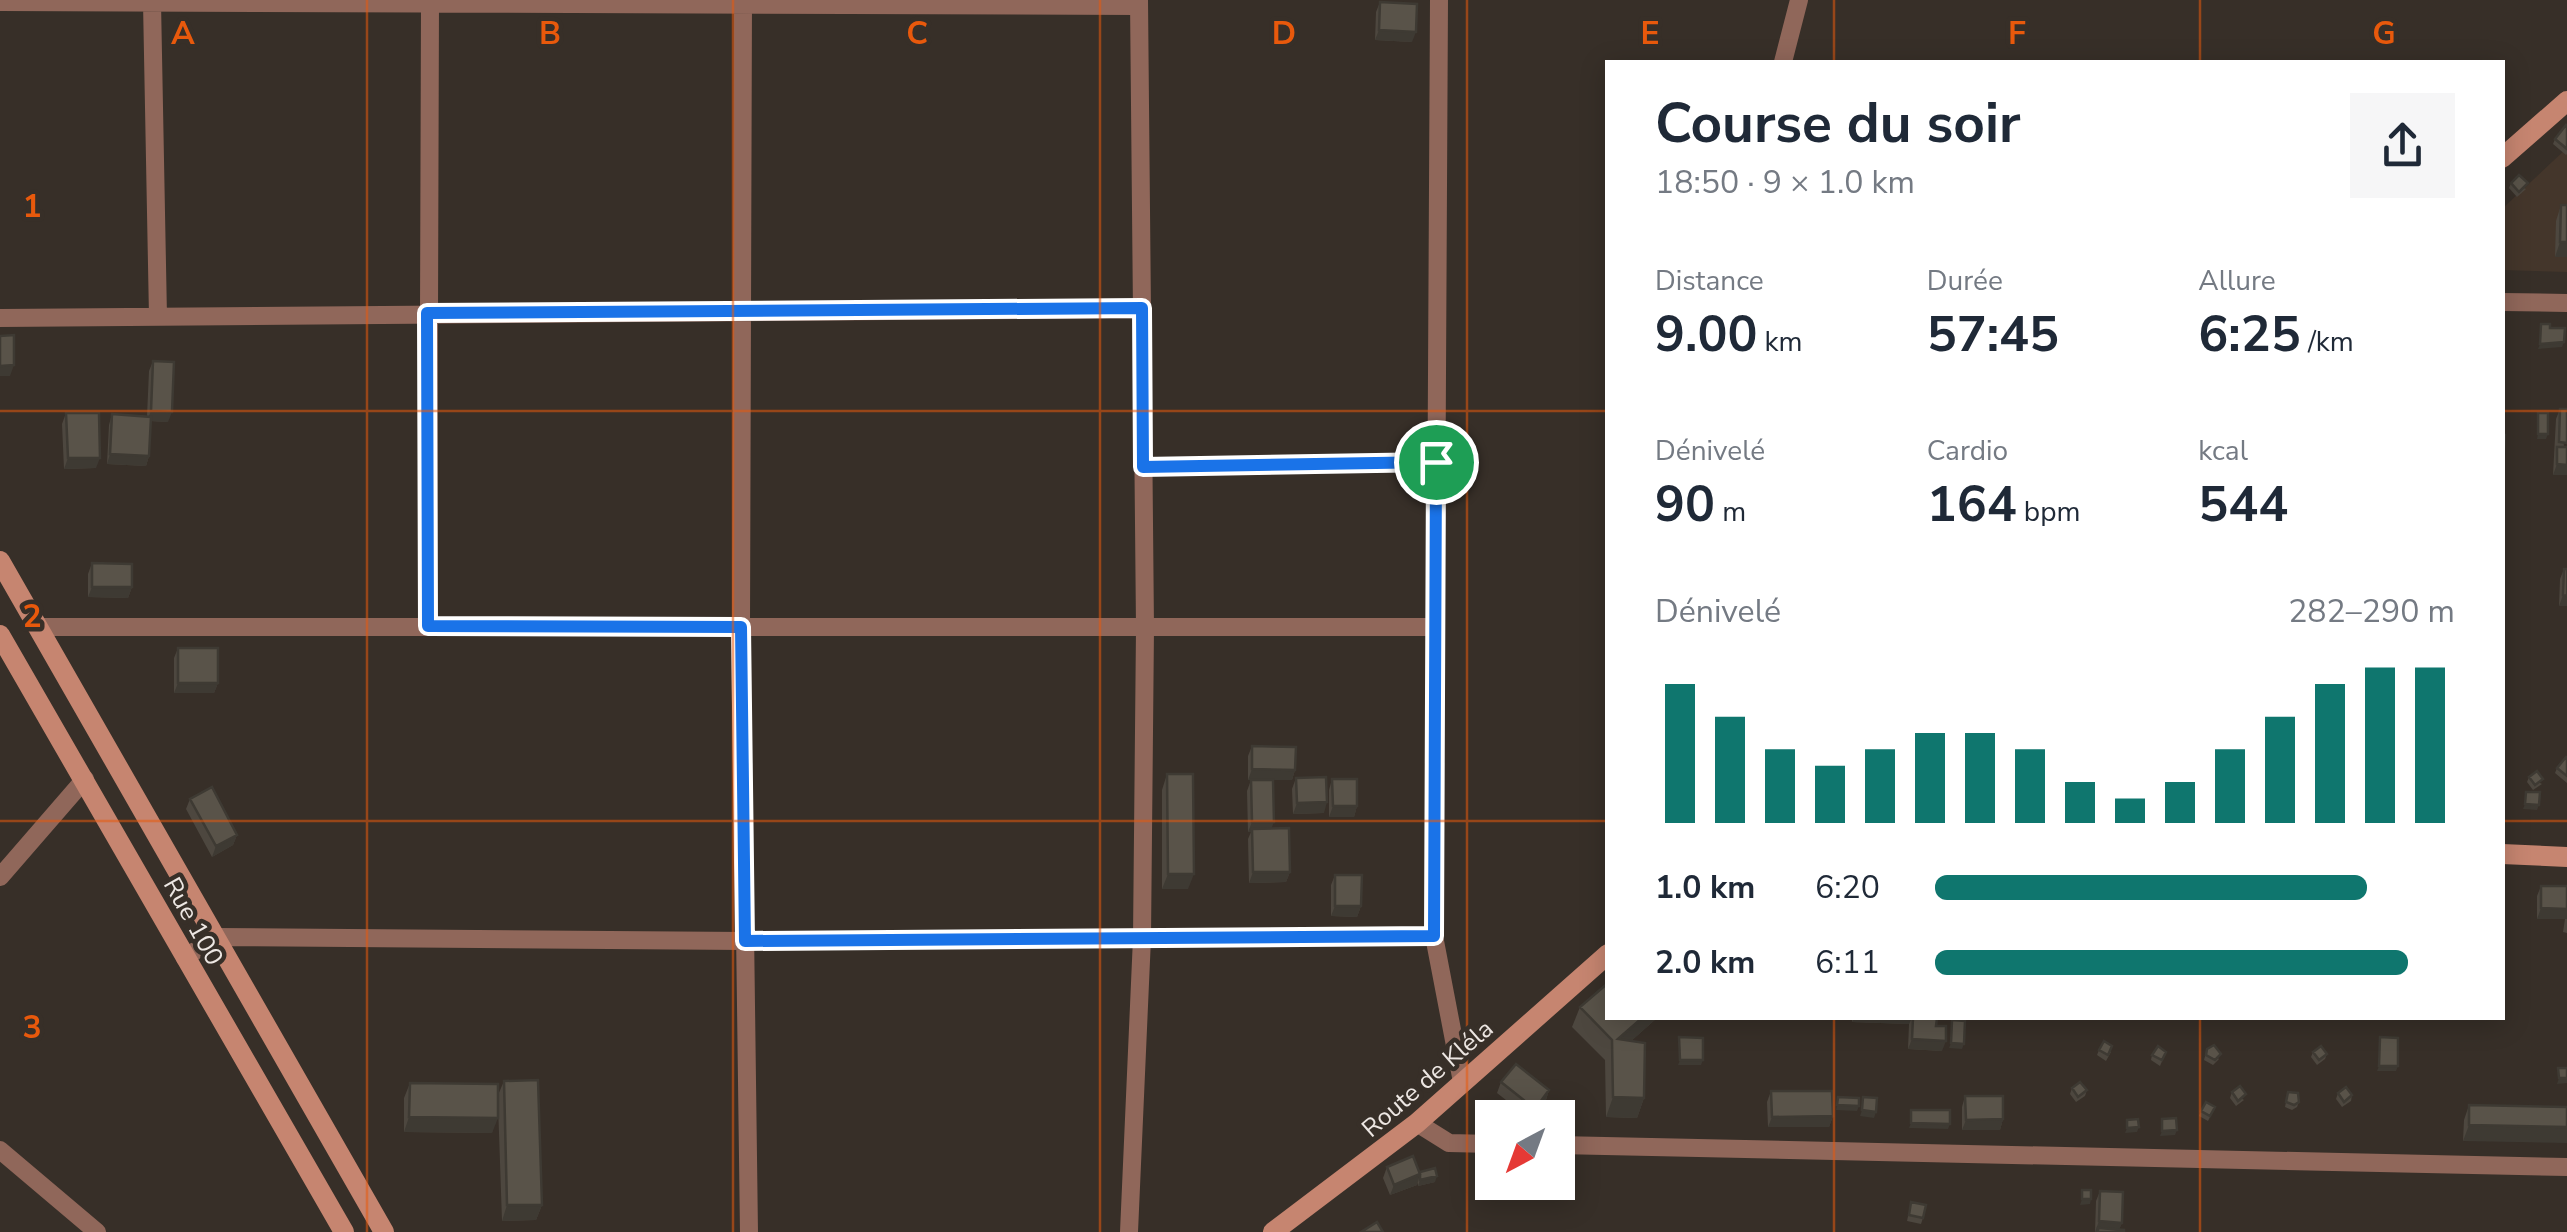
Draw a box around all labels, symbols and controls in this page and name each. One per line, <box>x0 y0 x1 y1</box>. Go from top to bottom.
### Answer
text: A <box>171 12 195 55</box>
text: B <box>539 12 561 55</box>
text: C <box>906 12 928 55</box>
text: D <box>1272 12 1296 55</box>
text: E <box>1640 12 1660 55</box>
text: F <box>2008 12 2026 55</box>
text: G <box>2372 12 2396 55</box>
text: Course du soir <box>1655 86 2021 161</box>
button: share <box>2350 93 2455 198</box>
text: 18:50 · 9 × 1.0 km <box>1655 161 1915 204</box>
text: 1 <box>22 185 42 228</box>
text: Distance <box>1655 262 1764 300</box>
text: Durée <box>1927 262 2003 300</box>
text: Allure <box>2198 262 2276 300</box>
text: 9.00 <box>1655 300 1757 369</box>
text: 57:45 <box>1927 300 2059 369</box>
text: 6:25 <box>2198 300 2301 369</box>
text: km <box>1757 323 1803 361</box>
text: /km <box>2301 323 2354 361</box>
pin <box>1394 420 1479 505</box>
text: Dénivelé <box>1655 432 1765 470</box>
text: Cardio <box>1927 432 2008 470</box>
text: kcal <box>2198 432 2248 470</box>
icon: arrive <box>1409 435 1464 490</box>
text: 90 <box>1655 470 1715 539</box>
text: 164 <box>1927 470 2017 539</box>
text: 544 <box>2198 470 2288 539</box>
text: m <box>1715 493 1746 531</box>
text: bpm <box>2017 493 2080 531</box>
text: Dénivelé <box>1655 590 1781 633</box>
text: 282–290 m <box>2288 590 2455 633</box>
text: 2 <box>22 595 42 638</box>
text: 1.0 km <box>1655 866 1755 909</box>
text: 6:20 <box>1815 866 1880 909</box>
street label: Rue 100 <box>155 871 231 971</box>
text: 2.0 km <box>1655 941 1755 984</box>
text: 6:11 <box>1815 941 1880 984</box>
text: 3 <box>22 1006 42 1049</box>
street label: Route de Kléla <box>1355 1012 1501 1145</box>
north arrow <box>1475 1100 1575 1200</box>
map controls <box>1475 1100 1575 1200</box>

